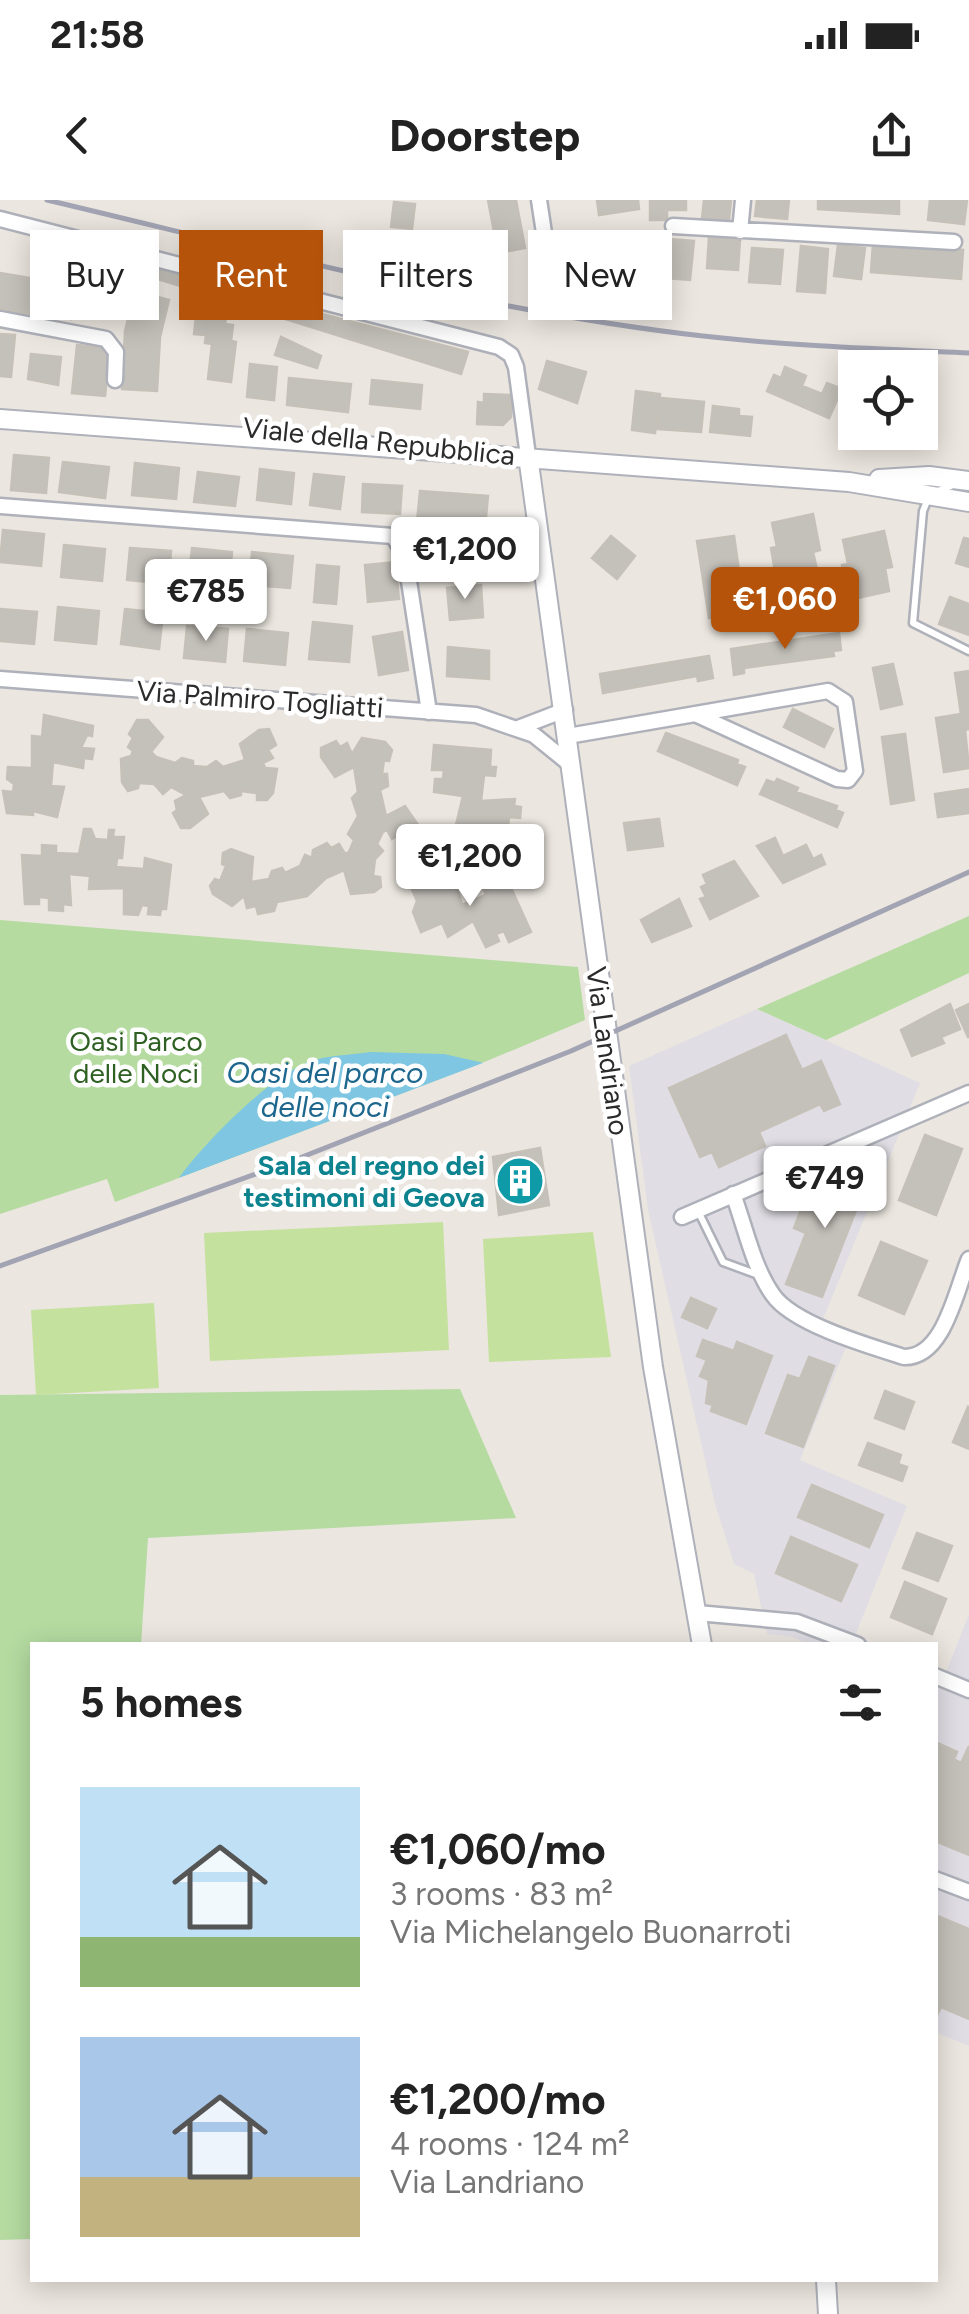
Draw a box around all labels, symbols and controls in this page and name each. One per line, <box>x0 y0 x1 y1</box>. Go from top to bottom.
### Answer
text: 21:58 <box>50 12 145 58</box>
icon: back <box>50 108 105 163</box>
text: Doorstep <box>389 108 580 162</box>
icon: share <box>864 108 919 163</box>
chip: Buy <box>30 230 159 320</box>
chip: Rent <box>179 230 323 320</box>
chip: Filters <box>343 230 508 320</box>
chip: New <box>528 230 672 320</box>
map controls <box>838 350 938 450</box>
button: locate <box>838 350 938 450</box>
street label: Viale della Repubblica <box>241 410 517 472</box>
pin: €1,200 <box>384 517 546 602</box>
text: €1,200 <box>413 530 517 568</box>
pin: €785 <box>147 559 265 644</box>
pin: €1,060 <box>704 567 866 652</box>
text: €785 <box>167 572 245 610</box>
text: €1,060 <box>733 580 837 618</box>
street label: Via Palmiro Togliatti <box>135 673 385 725</box>
pin: €1,200 <box>389 824 551 909</box>
text: €1,200 <box>418 837 522 875</box>
street label: Via Landriano <box>579 964 637 1138</box>
park label: Oasi Parco delle Noci <box>69 1024 203 1090</box>
water label: Oasi del parco delle noci <box>227 1054 423 1125</box>
pin: €749 <box>766 1146 884 1231</box>
place label: Sala del regno dei testimoni di Geova <box>244 1148 485 1214</box>
building icon: Sala del regno dei testimoni di Geova <box>494 1155 546 1207</box>
text: €749 <box>786 1159 864 1197</box>
icon: filters <box>833 1675 888 1730</box>
text: 5 homes <box>80 1677 242 1728</box>
text: €1,060/mo <box>390 1824 606 1875</box>
icon: home <box>160 1827 280 1947</box>
text: 3 rooms · 83 m² <box>390 1875 613 1913</box>
text: Via Michelangelo Buonarroti <box>390 1913 792 1951</box>
text: €1,200/mo <box>390 2074 606 2125</box>
icon: home <box>160 2077 280 2197</box>
text: 4 rooms · 124 m² <box>390 2125 629 2163</box>
text: Via Landriano <box>390 2163 584 2201</box>

